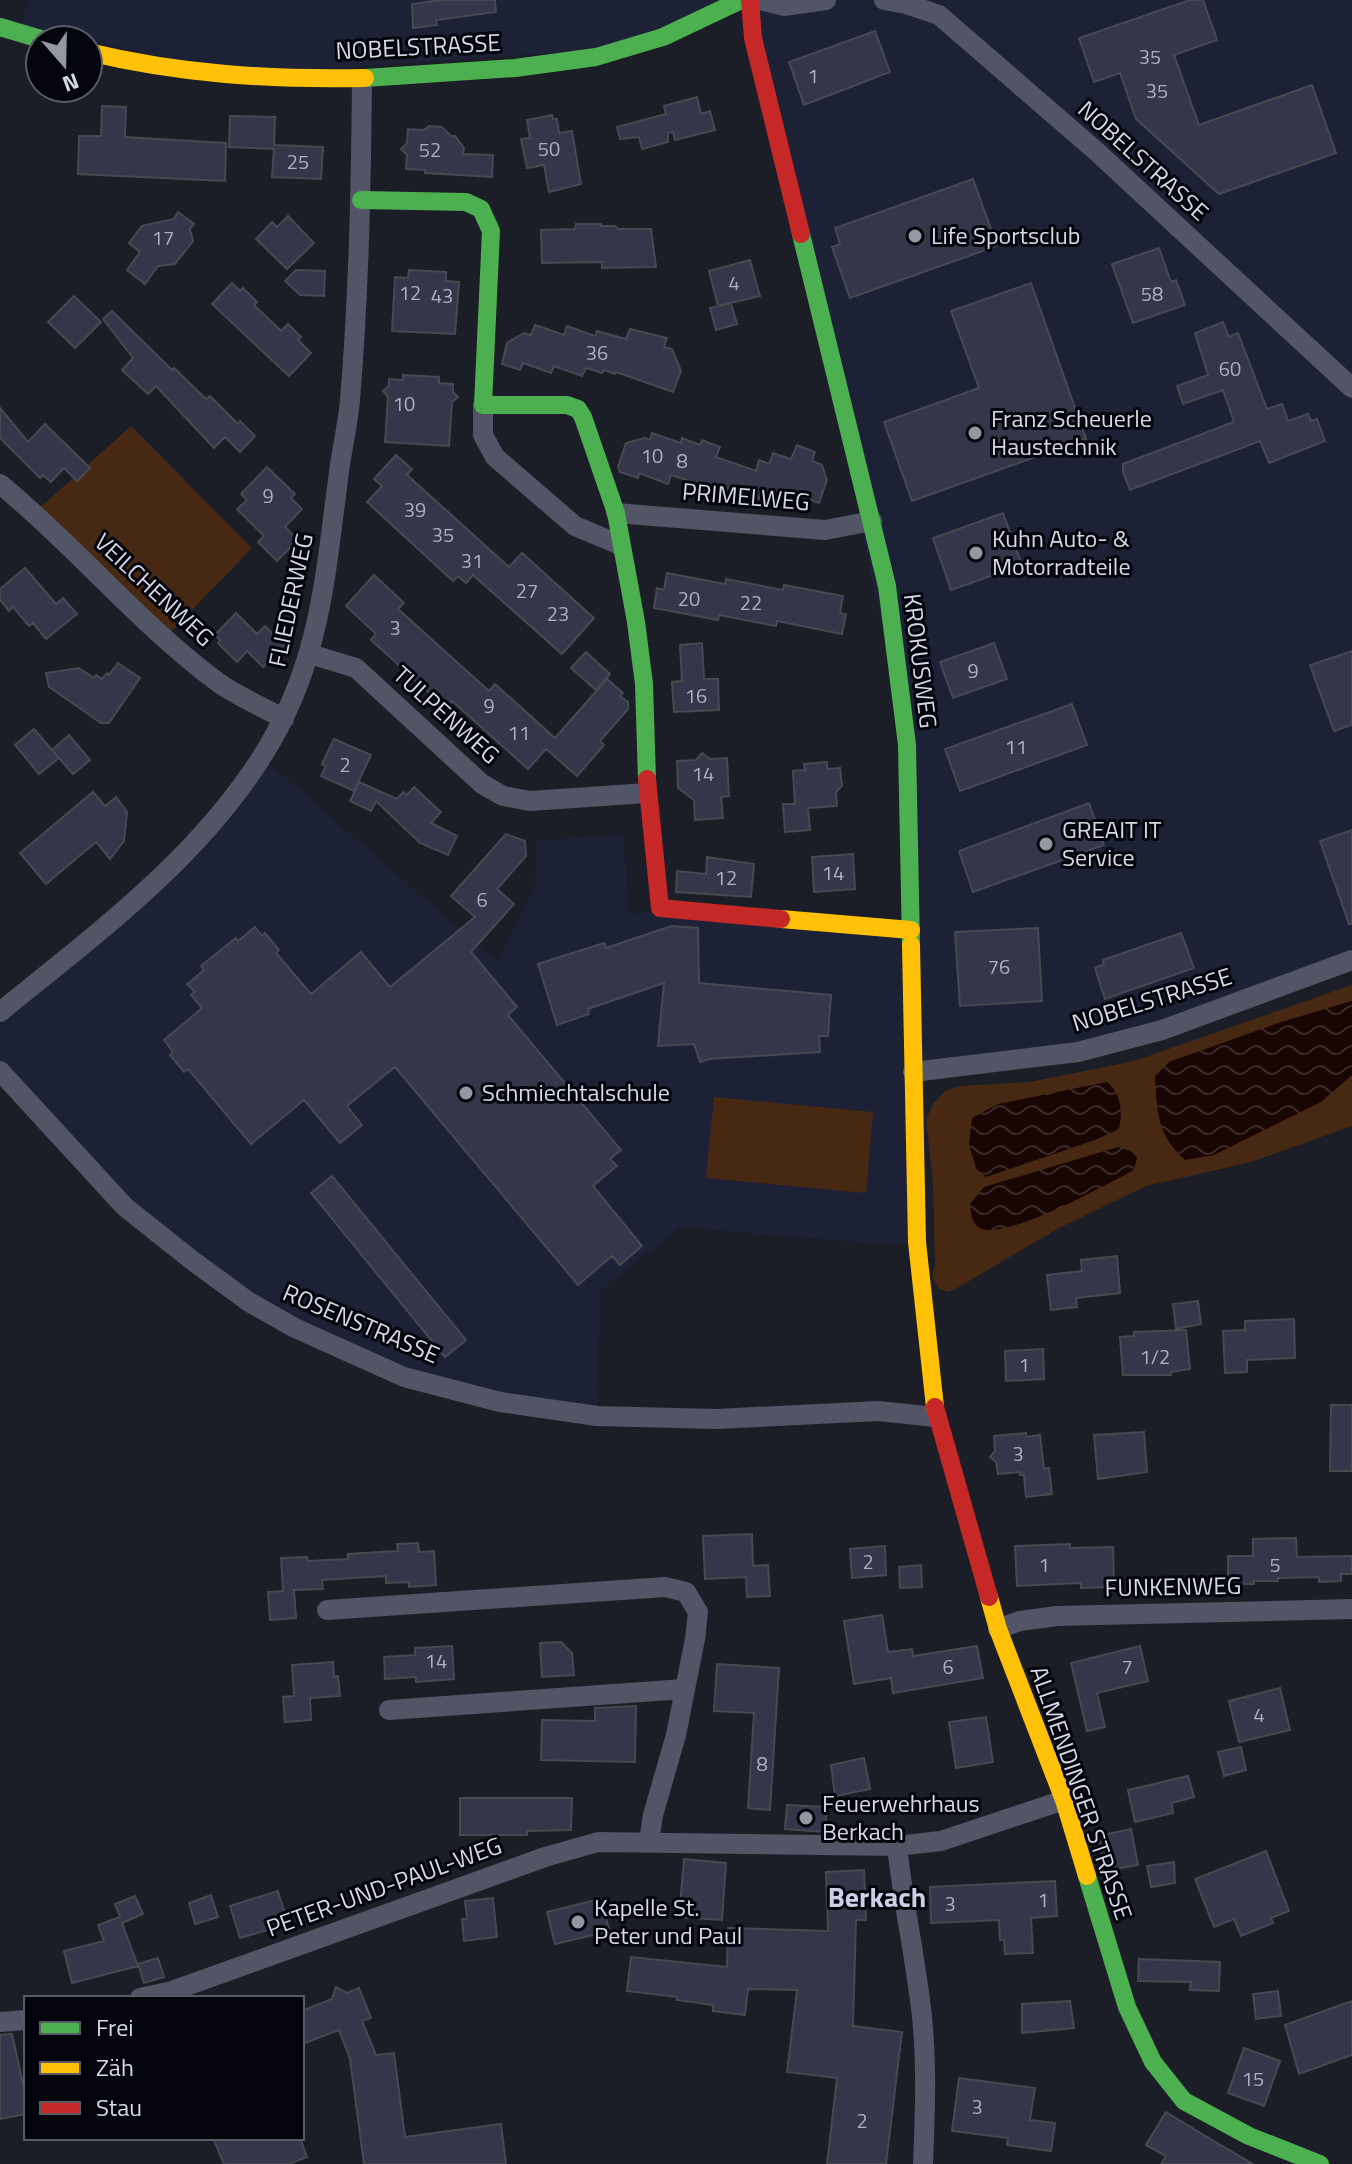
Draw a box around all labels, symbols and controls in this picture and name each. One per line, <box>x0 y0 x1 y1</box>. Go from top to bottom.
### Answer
north arrow <box>24 24 104 104</box>
street label: NOBELSTRASSE <box>334 24 501 68</box>
house number: 35 <box>1139 41 1161 72</box>
house number: 1 <box>807 60 819 91</box>
text: N <box>58 64 84 101</box>
house number: 35 <box>1146 75 1168 106</box>
street label: NOBELSTRASSE <box>1070 92 1217 229</box>
house number: 50 <box>538 133 560 164</box>
house number: 52 <box>419 134 441 165</box>
house number: 25 <box>287 146 309 177</box>
place label: Life Sportsclub <box>931 217 1080 253</box>
house number: 17 <box>152 222 174 253</box>
marker: Life Sportsclub <box>906 227 924 245</box>
house number: 4 <box>728 267 740 298</box>
house number: 12 <box>399 277 421 308</box>
house number: 58 <box>1141 278 1163 309</box>
house number: 43 <box>431 280 453 311</box>
house number: 36 <box>586 337 608 368</box>
house number: 60 <box>1219 353 1241 384</box>
house number: 10 <box>393 388 415 419</box>
place label: Franz Scheuerle Haustechnik <box>991 400 1152 464</box>
marker: Franz Scheuerle Haustechnik <box>966 424 984 442</box>
house number: 10 <box>641 440 663 471</box>
house number: 8 <box>676 445 688 476</box>
street label: PRIMELWEG <box>681 472 811 520</box>
house number: 9 <box>262 480 274 511</box>
house number: 39 <box>404 494 426 525</box>
house number: 35 <box>432 519 454 550</box>
place label: Kuhn Auto- & Motorradteile <box>992 520 1131 584</box>
street label: VEILCHENWEG <box>87 524 223 654</box>
street label: FLIEDERWEG <box>258 530 322 670</box>
marker: Kuhn Auto- & Motorradteile <box>967 544 985 562</box>
house number: 31 <box>461 545 483 576</box>
house number: 27 <box>516 575 538 606</box>
house number: 20 <box>678 583 700 614</box>
house number: 22 <box>740 587 762 618</box>
street label: KROKUSWEG <box>895 591 947 730</box>
house number: 23 <box>547 598 569 629</box>
house number: 3 <box>389 612 401 643</box>
house number: 9 <box>967 655 979 686</box>
street label: TULPENWEG <box>385 657 508 772</box>
house number: 16 <box>685 680 707 711</box>
house number: 9 <box>483 690 495 721</box>
house number: 11 <box>508 717 530 748</box>
house number: 11 <box>1005 731 1027 762</box>
house number: 2 <box>339 749 351 780</box>
house number: 14 <box>692 758 714 789</box>
place label: GREAIT IT Service <box>1062 811 1162 875</box>
marker: GREAIT IT Service <box>1037 835 1055 853</box>
house number: 14 <box>822 857 844 888</box>
house number: 12 <box>715 862 737 893</box>
house number: 6 <box>476 884 488 915</box>
house number: 76 <box>988 951 1010 982</box>
street label: NOBELSTRASSE <box>1067 958 1236 1040</box>
place label: Schmiechtalschule <box>482 1074 670 1110</box>
marker: Schmiechtalschule <box>457 1084 475 1102</box>
street label: ROSENSTRASSE <box>278 1274 445 1372</box>
house number: 1/2 <box>1140 1341 1170 1372</box>
house number: 1 <box>1018 1349 1030 1380</box>
house number: 3 <box>1012 1438 1024 1469</box>
house number: 2 <box>862 1546 874 1577</box>
house number: 1 <box>1038 1549 1050 1580</box>
house number: 5 <box>1269 1549 1281 1580</box>
street label: FUNKENWEG <box>1104 1567 1242 1605</box>
house number: 14 <box>425 1645 447 1676</box>
house number: 6 <box>942 1651 954 1682</box>
house number: 7 <box>1121 1651 1133 1682</box>
street label: ALLMENDINGER STRASSE <box>1022 1661 1142 1924</box>
house number: 4 <box>1253 1699 1265 1730</box>
house number: 8 <box>756 1748 768 1779</box>
place label: Feuerwehrhaus Berkach <box>822 1785 980 1849</box>
marker: Feuerwehrhaus Berkach <box>797 1809 815 1827</box>
street label: PETER-UND-PAUL-WEG <box>261 1827 506 1945</box>
district label: Berkach <box>828 1875 926 1918</box>
house number: 1 <box>1037 1884 1049 1915</box>
house number: 3 <box>944 1888 956 1919</box>
place label: Kapelle St. Peter und Paul <box>594 1889 742 1953</box>
marker: Kapelle St. Peter und Paul <box>569 1913 587 1931</box>
legend <box>24 1996 304 2140</box>
text: Frei <box>96 2009 134 2045</box>
text: Zäh <box>96 2049 134 2085</box>
house number: 15 <box>1242 2063 1264 2094</box>
text: Stau <box>96 2089 142 2125</box>
house number: 3 <box>971 2091 983 2122</box>
house number: 2 <box>856 2105 868 2136</box>

